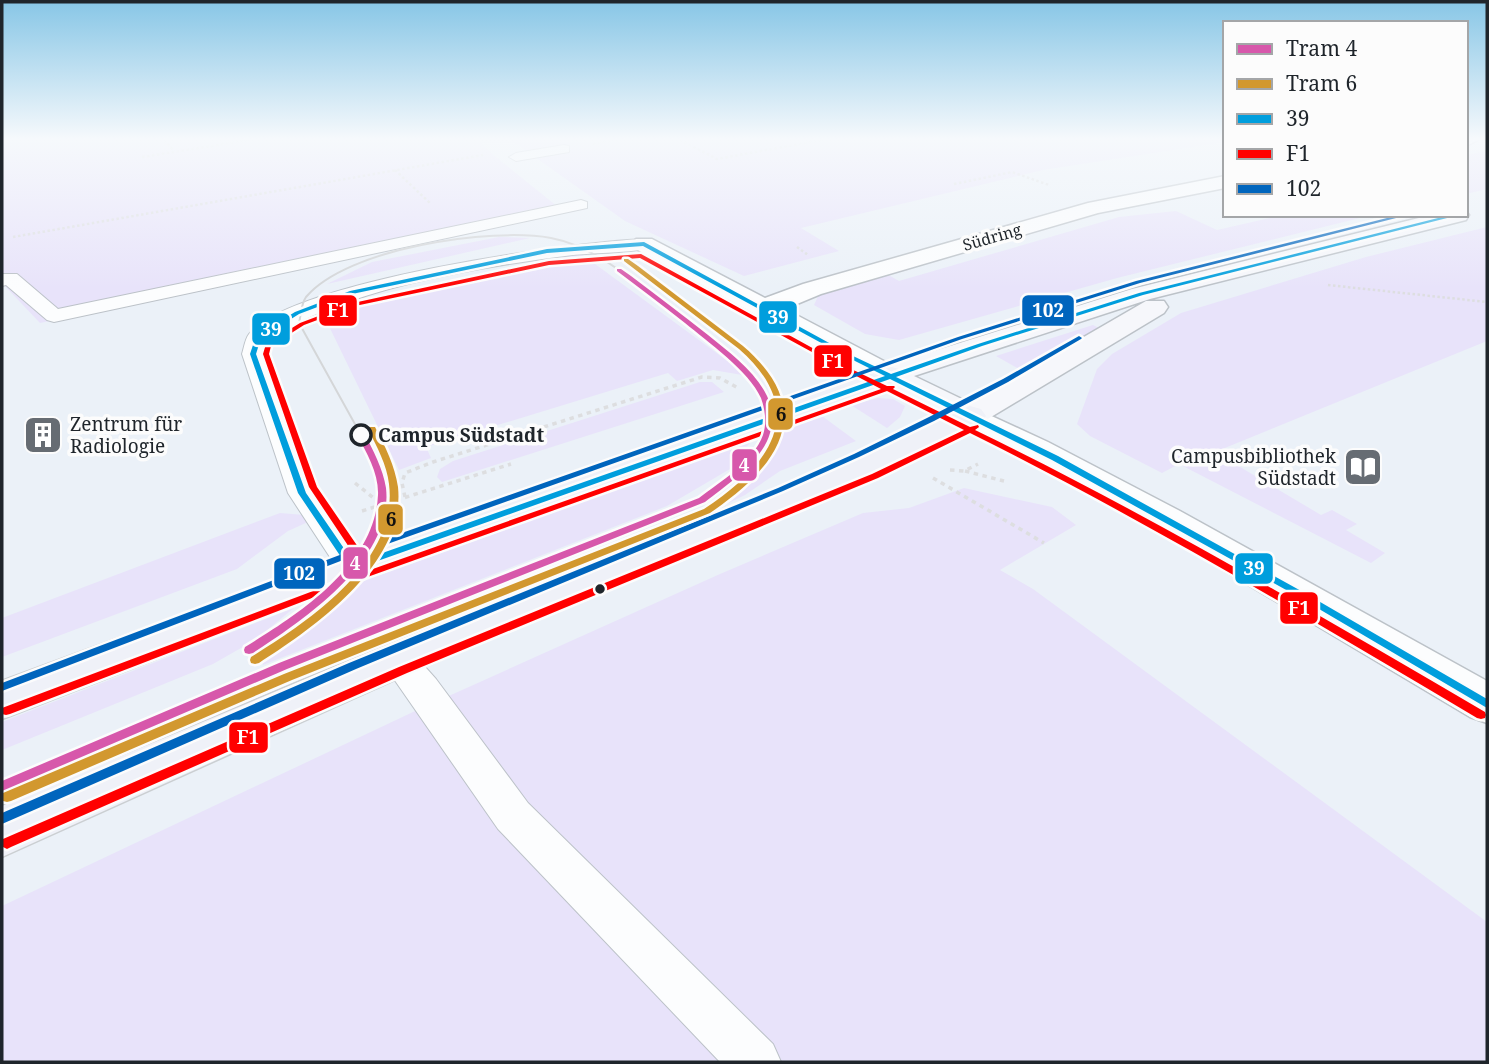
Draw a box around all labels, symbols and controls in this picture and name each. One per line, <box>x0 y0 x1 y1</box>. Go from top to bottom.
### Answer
legend <box>1223 21 1468 217</box>
text: Tram 4 <box>1286 34 1357 62</box>
text: Tram 6 <box>1286 69 1357 97</box>
text: 39 <box>1286 104 1309 132</box>
text: F1 <box>1286 139 1310 167</box>
text: 102 <box>1286 174 1321 202</box>
street label: Südring <box>960 218 1024 256</box>
line badge: F1 <box>318 294 358 327</box>
line badge: 102 <box>1021 294 1075 327</box>
text: F1 <box>327 297 349 323</box>
text: 102 <box>1032 297 1064 323</box>
line badge: 39 <box>758 300 798 334</box>
text: 39 <box>767 304 789 330</box>
line badge: 39 <box>251 312 291 346</box>
text: 39 <box>260 316 282 342</box>
line badge: F1 <box>813 344 853 378</box>
text: F1 <box>822 348 844 374</box>
line badge: 6 <box>767 397 794 431</box>
text: 6 <box>776 401 787 427</box>
place label: Zentrum für Radiologie <box>70 411 182 459</box>
building icon: Zentrum für Radiologie <box>22 414 64 456</box>
place label: Campus Südstadt <box>378 422 544 448</box>
marker: Campus Südstadt <box>350 424 372 446</box>
place label: Campusbibliothek Südstadt <box>1171 443 1337 491</box>
library icon: Campusbibliothek Südstadt <box>1342 446 1384 488</box>
line badge: 4 <box>731 448 758 482</box>
text: 4 <box>739 452 750 478</box>
line badge: 6 <box>377 503 404 536</box>
text: 6 <box>386 506 397 532</box>
line badge: 4 <box>342 546 369 580</box>
text: 4 <box>350 550 361 576</box>
line badge: 39 <box>1234 552 1274 585</box>
text: 39 <box>1243 555 1265 581</box>
line badge: 102 <box>273 557 326 590</box>
text: 102 <box>283 560 315 586</box>
unlabelled marker <box>593 582 607 596</box>
line badge: F1 <box>1279 591 1319 625</box>
text: F1 <box>1288 595 1310 621</box>
line badge: F1 <box>228 721 269 754</box>
text: F1 <box>237 724 259 750</box>

